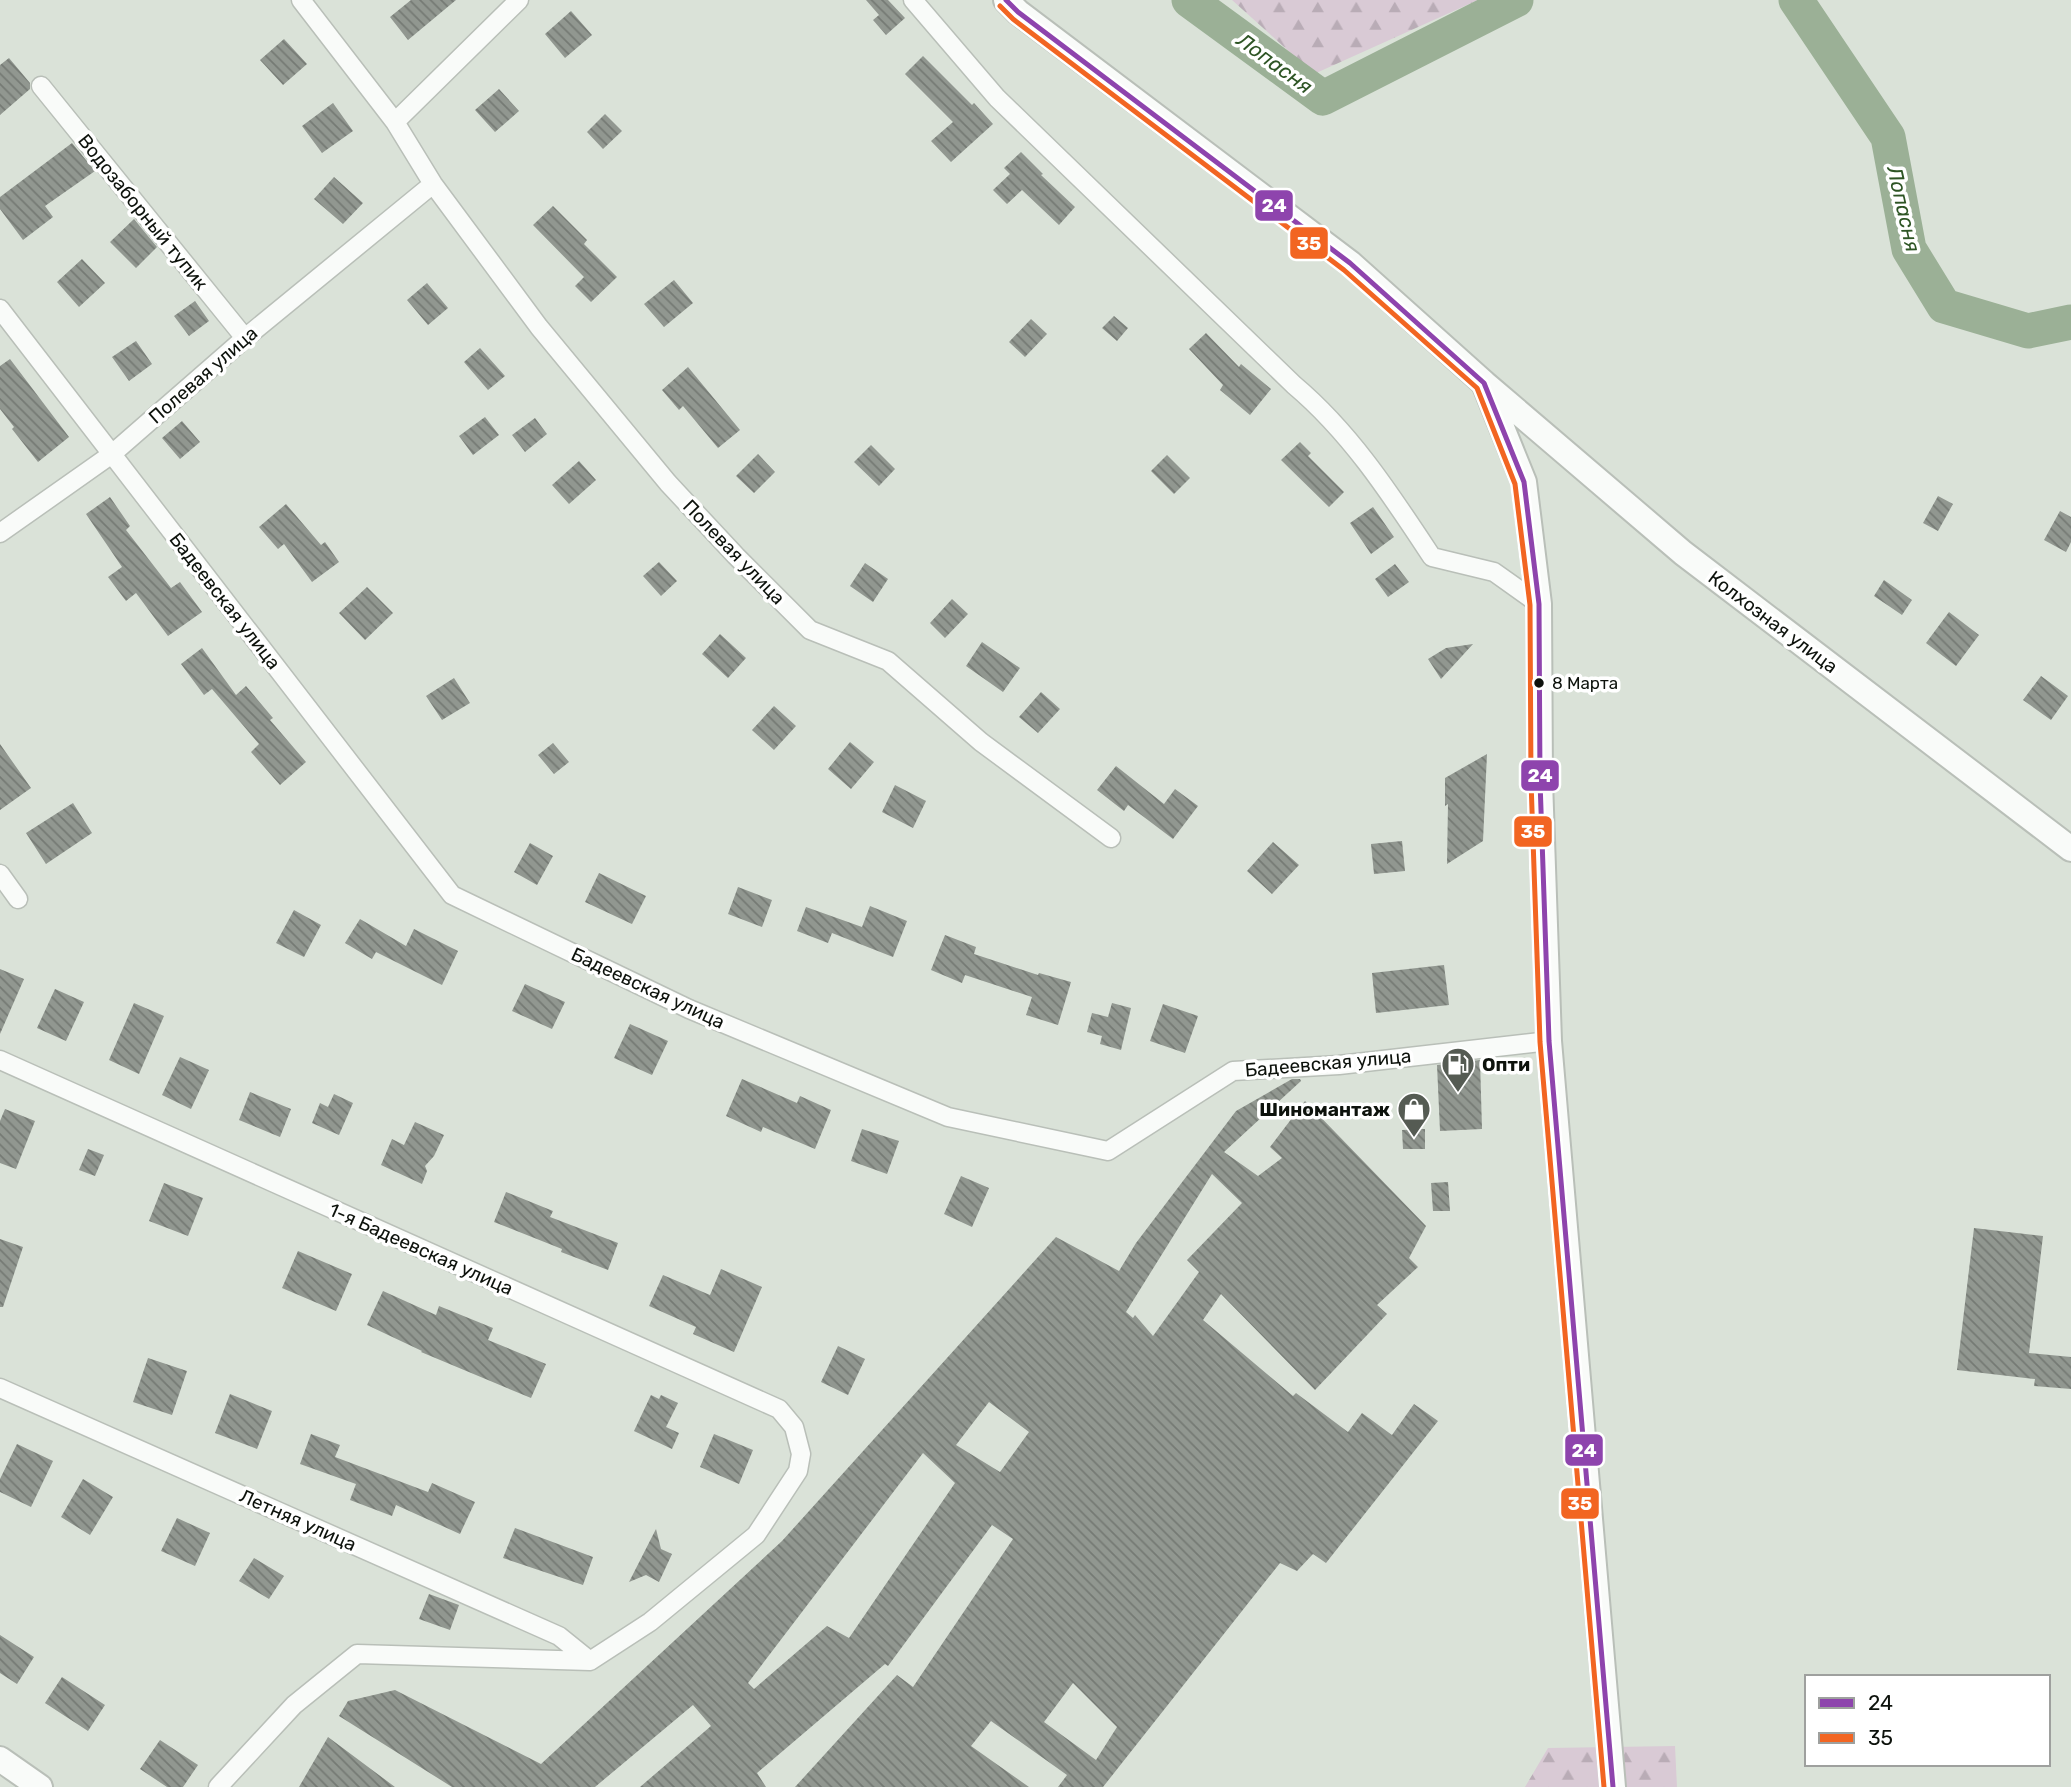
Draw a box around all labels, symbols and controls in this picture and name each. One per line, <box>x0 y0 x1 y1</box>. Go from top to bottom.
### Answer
water label: Лопасня <box>1232 27 1318 99</box>
street label: Водозаборный тупик <box>73 129 213 295</box>
water label: Лопасня <box>1882 163 1926 254</box>
line badge: 24 <box>1254 189 1294 222</box>
text: 24 <box>1261 194 1287 217</box>
line badge: 35 <box>1289 226 1329 260</box>
text: 35 <box>1297 232 1321 255</box>
street label: Полевая улица <box>144 321 262 429</box>
street label: Полевая улица <box>678 495 790 609</box>
street label: Бадеевская улица <box>165 528 285 674</box>
street label: Колхозная улица <box>1704 566 1842 678</box>
place label: 8 Марта <box>1552 673 1618 693</box>
marker: 8 Марта <box>1532 676 1546 690</box>
line badge: 24 <box>1520 759 1560 792</box>
text: 24 <box>1527 764 1553 787</box>
line badge: 35 <box>1513 815 1553 848</box>
text: 35 <box>1521 820 1545 843</box>
street label: Бадеевская улица <box>568 942 728 1034</box>
street label: Бадеевская улица <box>1244 1044 1412 1082</box>
fuel station icon: Опти <box>1439 1045 1477 1094</box>
place label: Опти <box>1482 1053 1530 1076</box>
shop icon: Шиномантаж <box>1395 1090 1433 1139</box>
place label: Шиномантаж <box>1259 1098 1390 1121</box>
street label: 1-я Бадеевская улица <box>325 1198 517 1300</box>
line badge: 24 <box>1564 1433 1604 1467</box>
text: 24 <box>1571 1439 1597 1462</box>
street label: Летняя улица <box>236 1484 360 1556</box>
line badge: 35 <box>1560 1487 1600 1520</box>
text: 35 <box>1568 1492 1592 1515</box>
legend <box>1805 1675 2050 1766</box>
text: 24 <box>1868 1690 1893 1715</box>
text: 35 <box>1868 1725 1893 1750</box>

